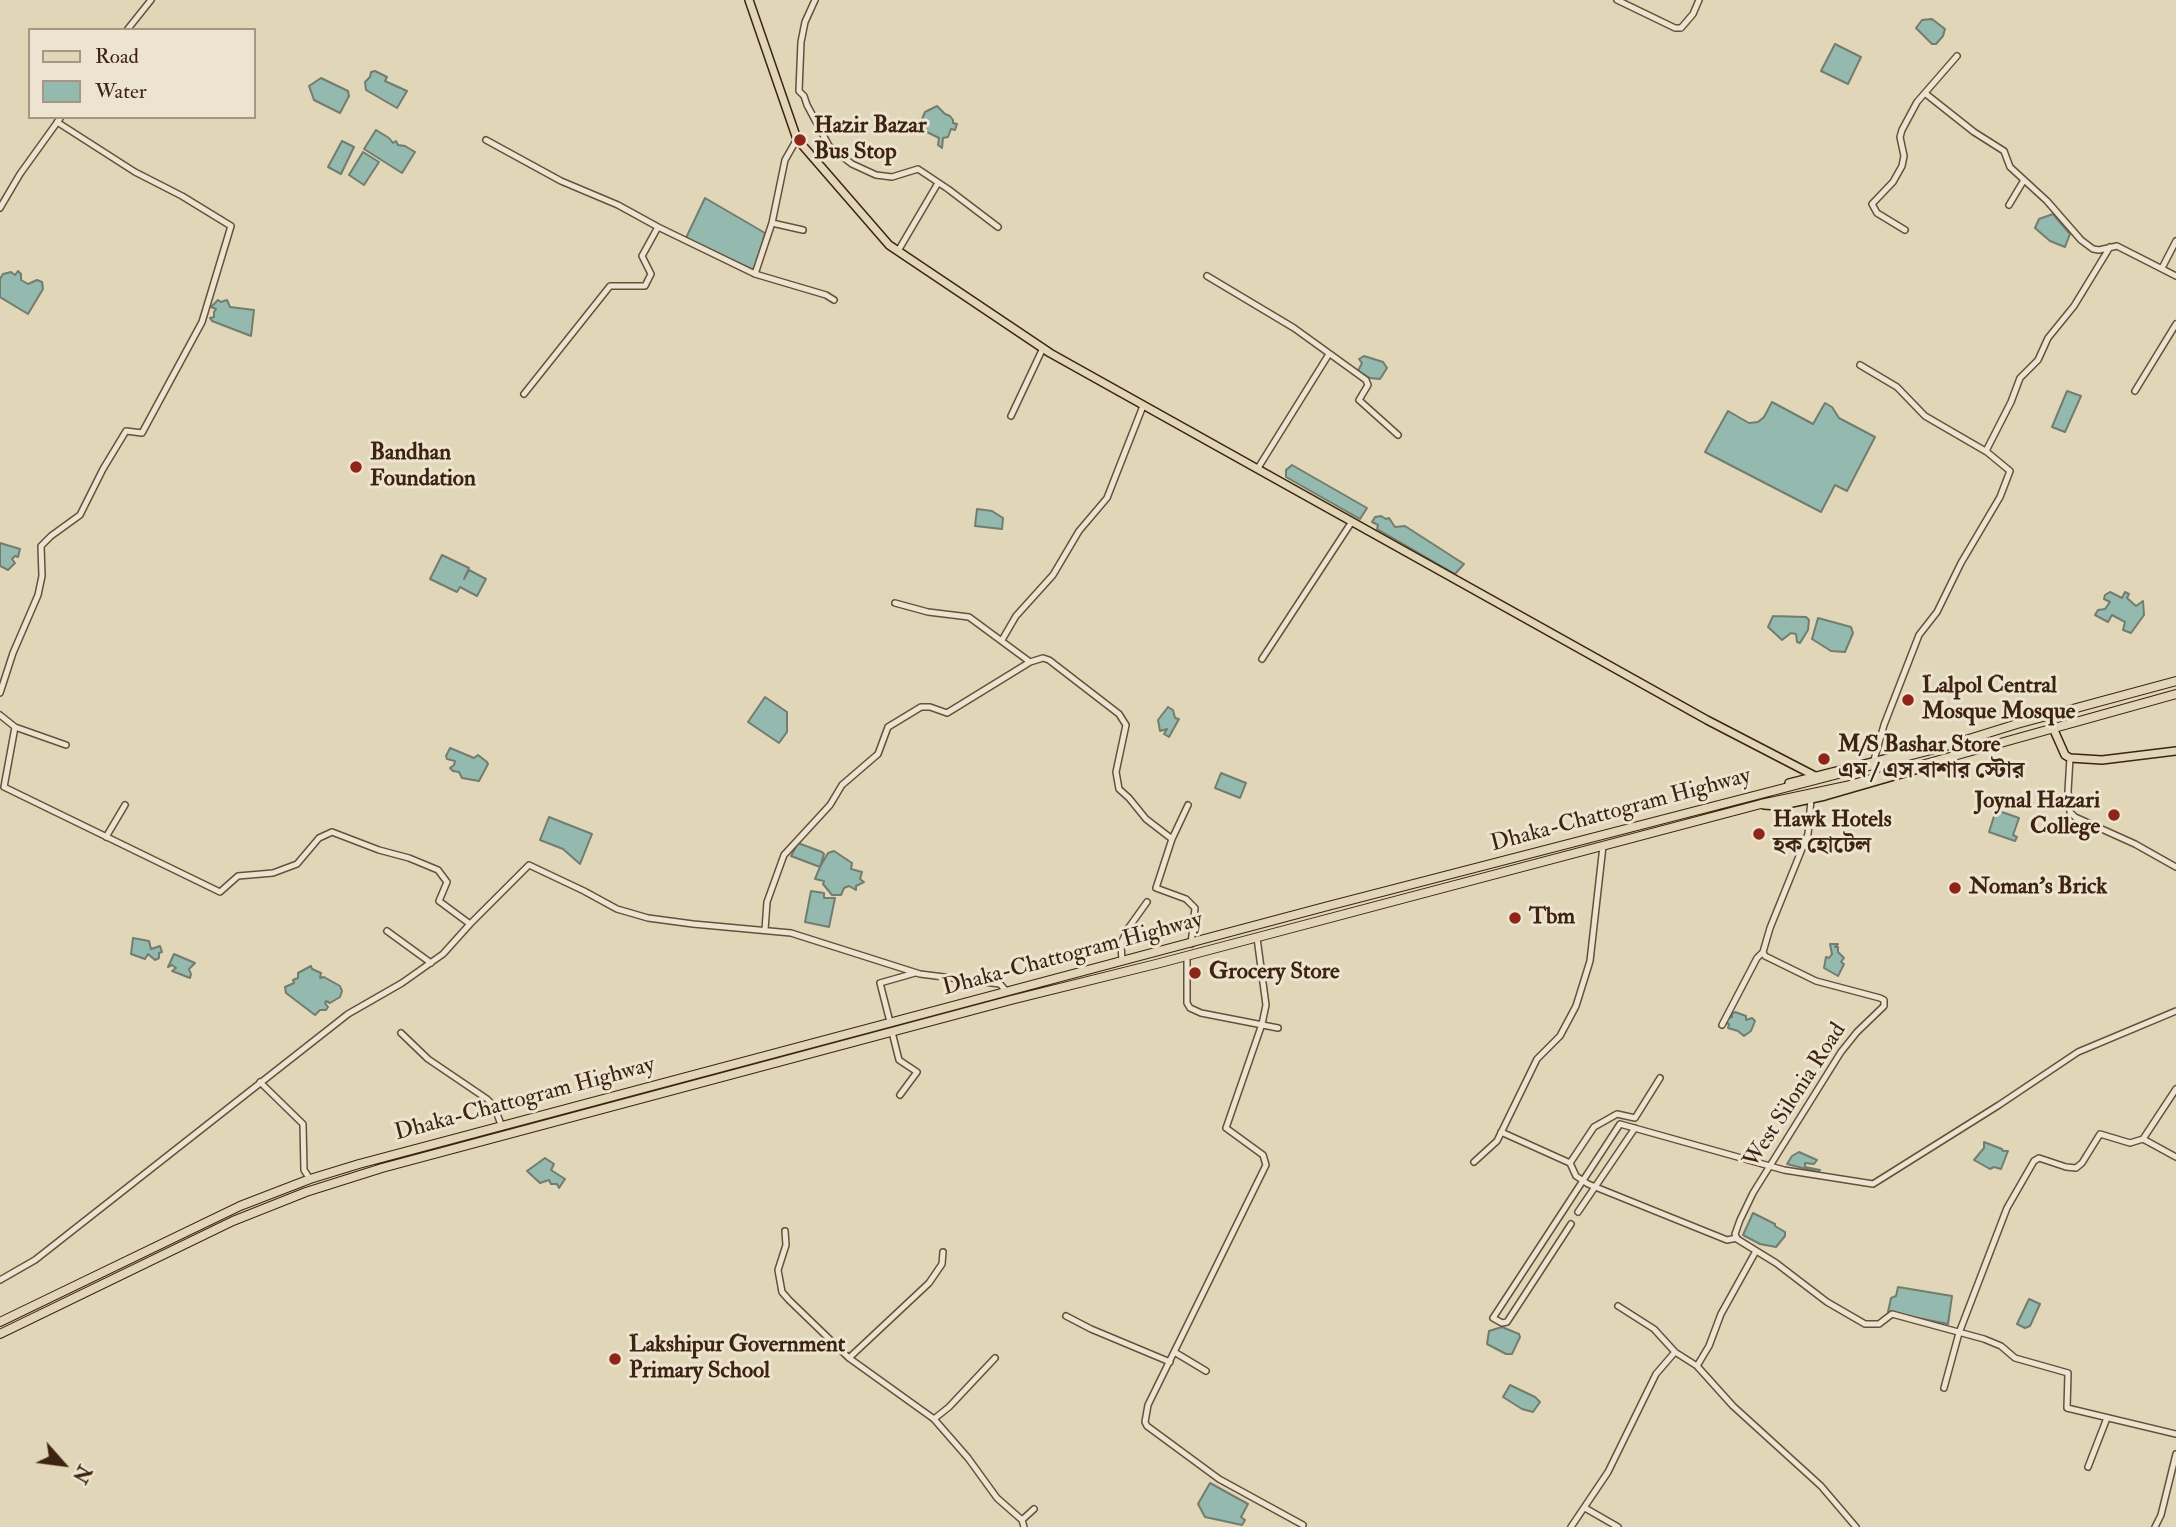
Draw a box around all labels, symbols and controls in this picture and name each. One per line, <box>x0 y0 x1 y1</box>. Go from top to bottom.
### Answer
legend <box>28 28 256 119</box>
text: Road <box>95 43 139 70</box>
text: Water <box>95 78 147 105</box>
place label: Hazir Bazar Bus Stop <box>814 113 927 167</box>
marker: Hazir Bazar Bus Stop <box>792 132 808 148</box>
place label: Bandhan Foundation <box>370 440 476 494</box>
marker: Bandhan Foundation <box>348 459 364 475</box>
place label: Lalpol Central Mosque Mosque <box>1922 673 2075 727</box>
marker: Lalpol Central Mosque Mosque <box>1900 692 1916 708</box>
place label: M/S Bashar Store এম / এস বাশার স্টোর <box>1838 732 2025 786</box>
marker: M/S Bashar Store এম / এস বাশার স্টোর <box>1816 751 1832 767</box>
street label: Dhaka-Chattogram Highway <box>1488 763 1754 859</box>
place label: Joynal Hazari College <box>1974 788 2100 842</box>
place label: Hawk Hotels হক হোটেল <box>1773 807 1892 861</box>
marker: Joynal Hazari College <box>2106 807 2122 823</box>
marker: Hawk Hotels হক হোটেল <box>1751 826 1767 842</box>
place label: Noman's Brick <box>1969 874 2107 902</box>
marker: Noman's Brick <box>1947 880 1963 896</box>
place label: Tbm <box>1529 904 1575 932</box>
street label: Dhaka-Chattogram Highway <box>940 907 1206 1003</box>
marker: Tbm <box>1507 910 1523 926</box>
place label: Grocery Store <box>1209 959 1340 987</box>
marker: Grocery Store <box>1187 965 1203 981</box>
street label: West Silonia Road <box>1739 1018 1853 1174</box>
street label: Dhaka-Chattogram Highway <box>392 1052 658 1148</box>
place label: Lakshipur Government Primary School <box>629 1332 845 1386</box>
marker: Lakshipur Government Primary School <box>607 1351 623 1367</box>
north arrow <box>28 1429 98 1499</box>
text: N <box>67 1461 96 1487</box>

